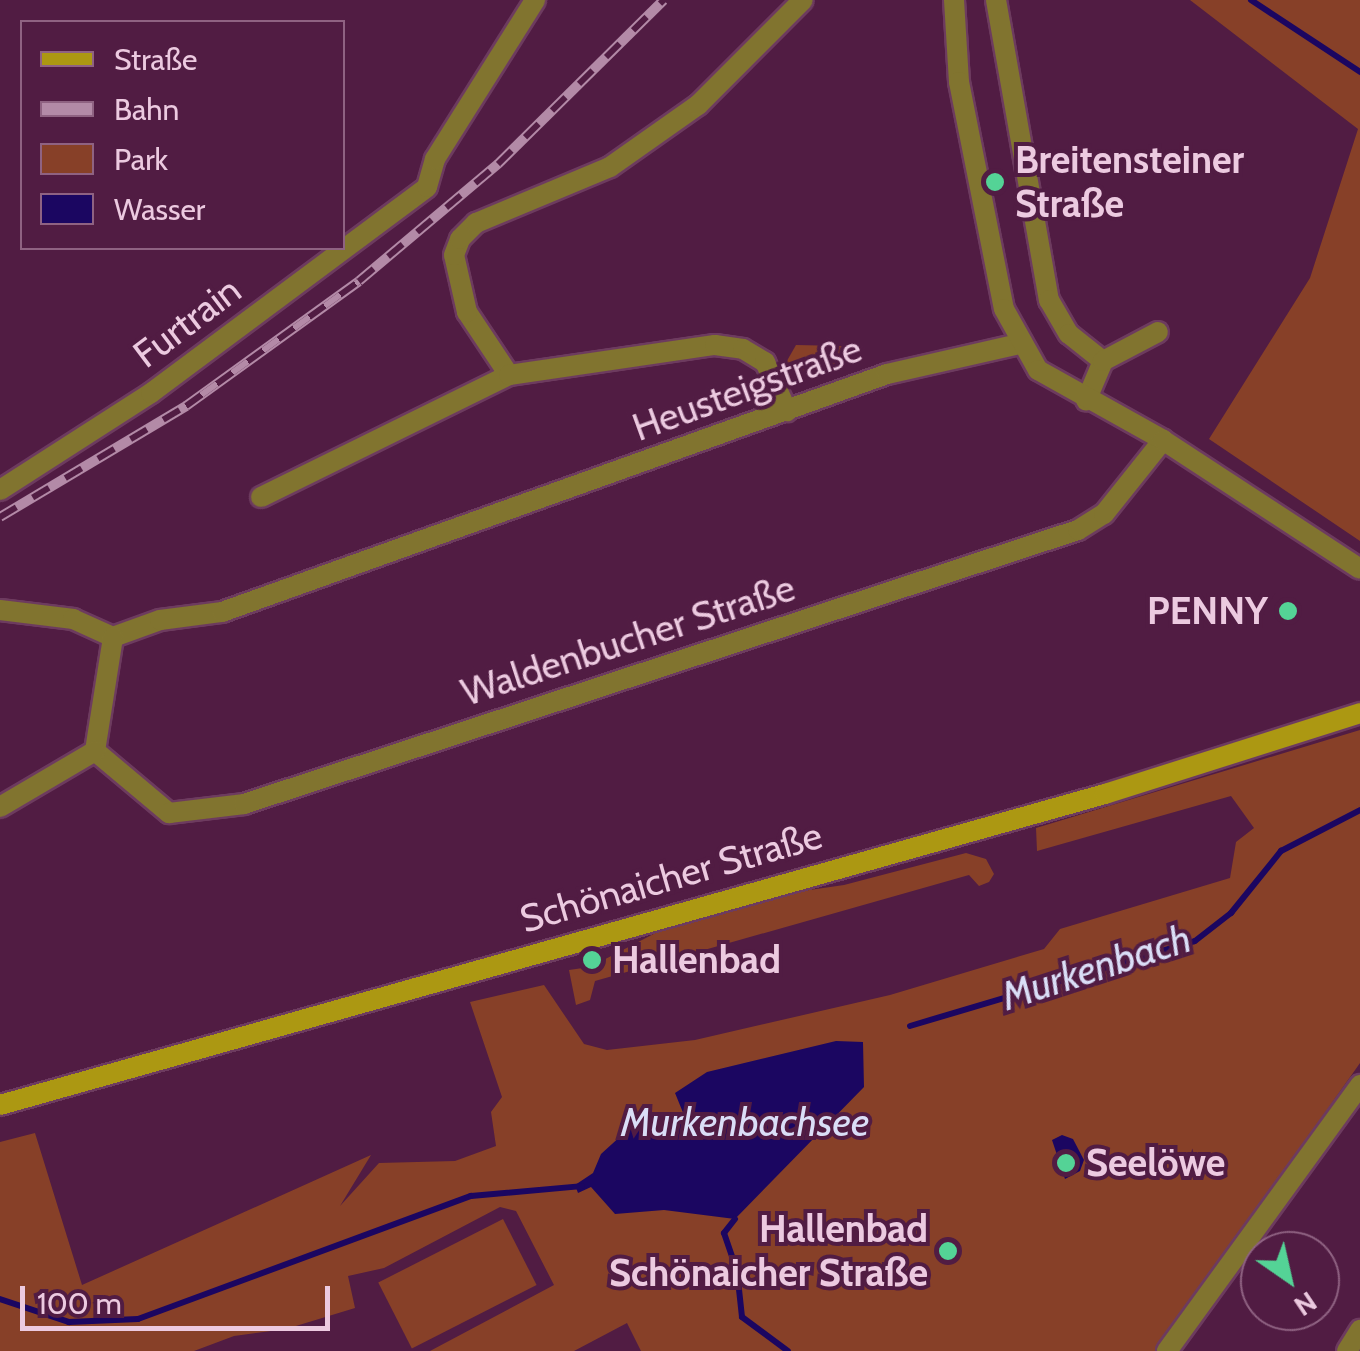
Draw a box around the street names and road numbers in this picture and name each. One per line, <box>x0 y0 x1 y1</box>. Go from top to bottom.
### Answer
street label: Furtrain <box>124 267 250 377</box>
street label: Heusteigstraße <box>626 325 868 451</box>
street label: Waldenbucher Straße <box>456 565 800 715</box>
street label: Schönaicher Straße <box>515 812 827 942</box>

